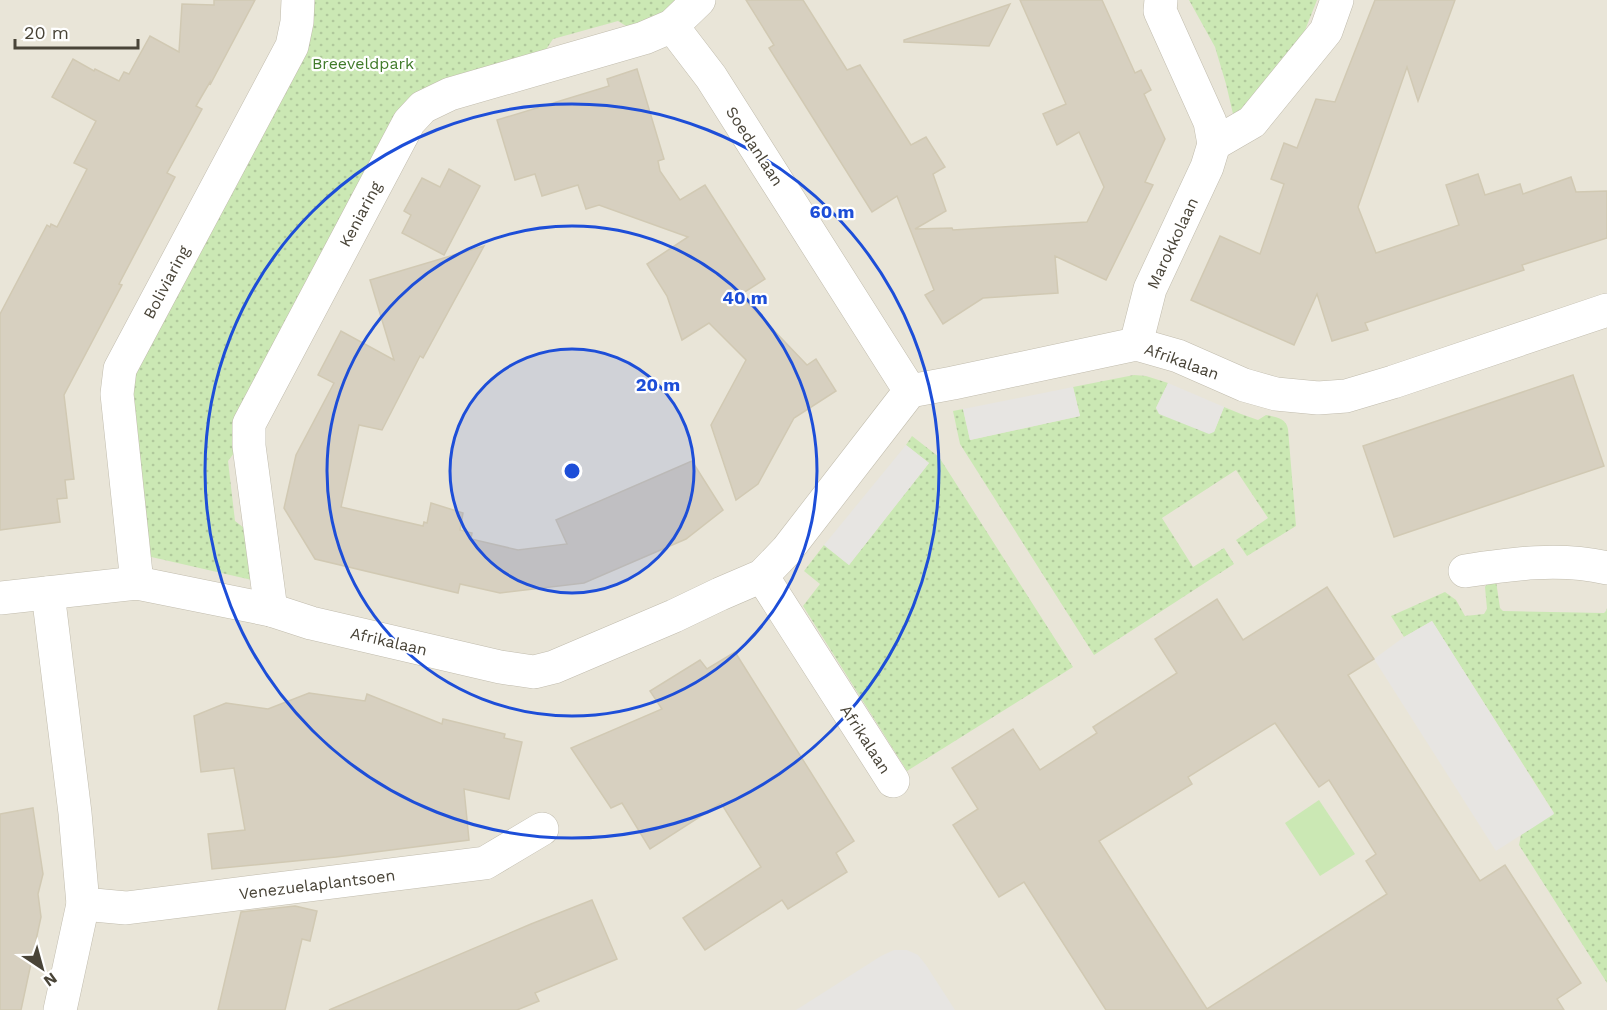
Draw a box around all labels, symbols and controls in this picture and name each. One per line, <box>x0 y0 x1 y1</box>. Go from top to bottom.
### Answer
scale bar <box>15 12 138 50</box>
text: 20 m <box>24 22 69 43</box>
park label: Breeveldpark <box>312 54 414 73</box>
street label: Soedanlaan <box>722 103 787 190</box>
street label: Keniaring <box>335 178 386 250</box>
street label: Marokkolaan <box>1143 194 1202 292</box>
text: 60 m <box>810 201 854 222</box>
street label: Boliviaring <box>139 242 194 322</box>
text: 40 m <box>722 287 768 308</box>
street label: Afrikalaan <box>1142 339 1222 384</box>
text: 20 m <box>636 374 680 395</box>
centre of rings <box>562 461 582 481</box>
street label: Afrikalaan <box>349 623 429 660</box>
street label: Afrikalaan <box>836 701 895 777</box>
street label: Venezuelaplantsoen <box>238 865 396 904</box>
north arrow <box>12 938 72 998</box>
text: N <box>40 969 61 991</box>

